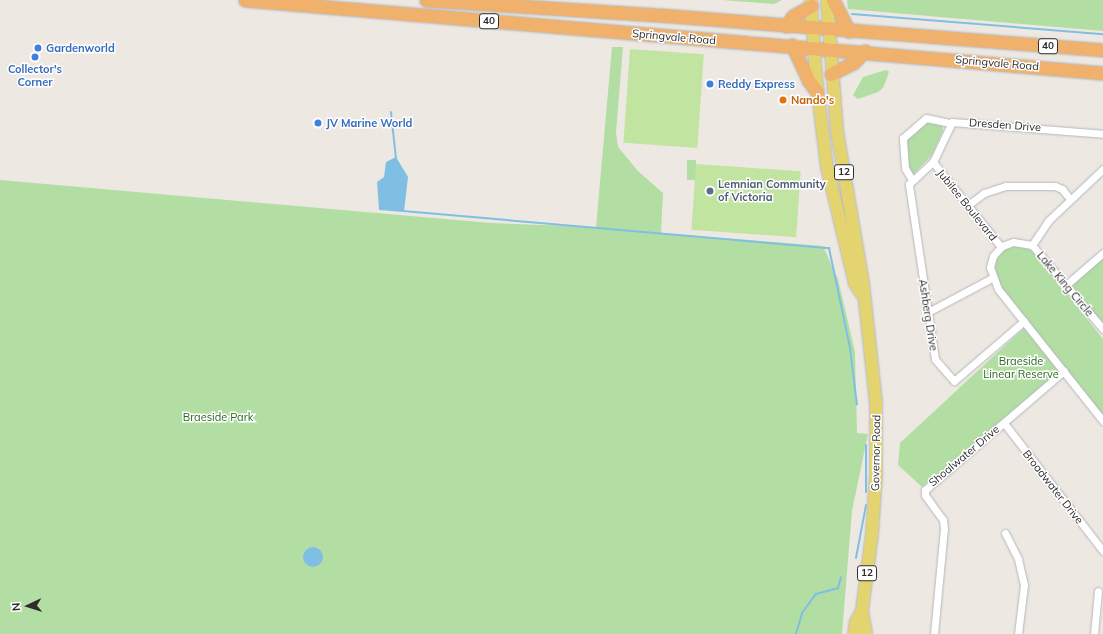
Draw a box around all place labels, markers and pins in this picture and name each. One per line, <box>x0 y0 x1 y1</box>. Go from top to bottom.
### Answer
place label: Gardenworld <box>46 41 115 55</box>
marker: Gardenworld <box>33 43 43 53</box>
marker: Collector's Corner <box>30 52 40 62</box>
place label: Collector's Corner <box>8 63 62 89</box>
place label: Reddy Express <box>718 77 795 91</box>
marker: Reddy Express <box>705 79 715 89</box>
place label: Nando's <box>791 93 834 107</box>
marker: Nando's <box>778 95 788 105</box>
place label: JV Marine World <box>326 116 412 130</box>
marker: JV Marine World <box>313 118 323 128</box>
place label: Lemnian Community of Victoria <box>718 178 826 204</box>
marker: Lemnian Community of Victoria <box>705 186 715 196</box>

